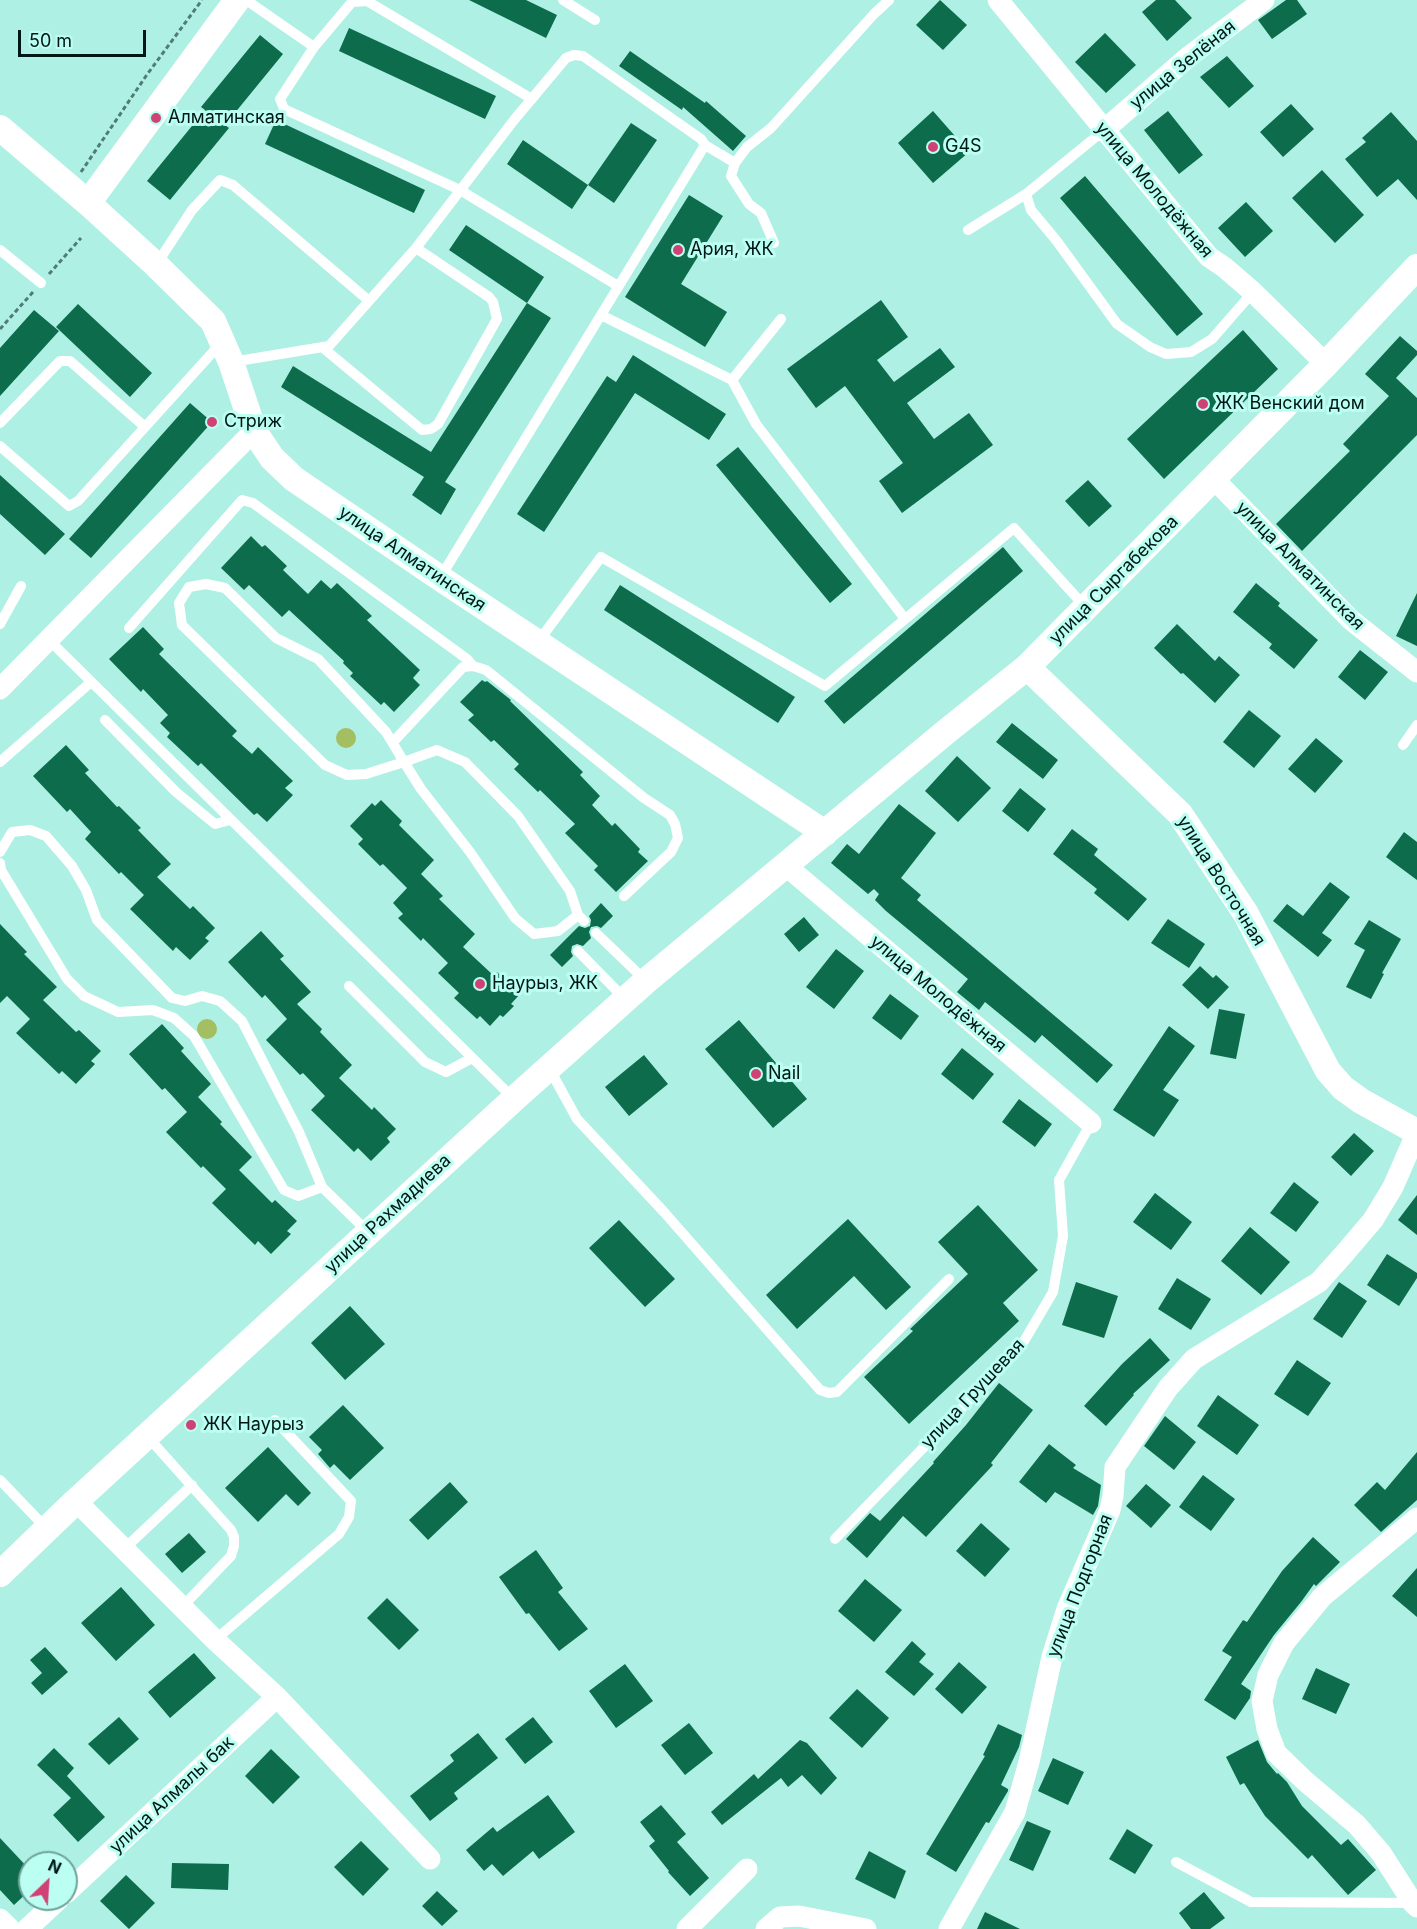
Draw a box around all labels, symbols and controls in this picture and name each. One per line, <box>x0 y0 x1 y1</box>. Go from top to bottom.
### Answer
street label: улица Зелёная <box>1126 16 1240 114</box>
scale bar <box>21 18 148 56</box>
text: 50 m <box>29 30 72 51</box>
place label: Алматинская <box>168 107 285 129</box>
marker: Алматинская <box>149 111 163 125</box>
street label: улица Молодёжная <box>1091 118 1217 262</box>
place label: G4S <box>945 136 982 158</box>
marker: G4S <box>926 140 940 154</box>
place label: Ария, ЖК <box>690 239 774 261</box>
marker: Ария, ЖК <box>671 243 685 257</box>
place label: ЖК Венский дом <box>1215 393 1365 415</box>
marker: ЖК Венский дом <box>1196 397 1210 411</box>
place label: Стриж <box>224 411 282 433</box>
marker: Стриж <box>205 415 219 429</box>
street label: улица Алматинская <box>1231 497 1369 635</box>
street label: улица Алматинская <box>334 502 490 616</box>
street label: улица Сыргабекова <box>1045 511 1183 649</box>
street label: улица Восточная <box>1172 812 1270 950</box>
street label: улица Молодёжная <box>866 931 1010 1057</box>
place label: Наурыз, ЖК <box>492 973 598 995</box>
marker: Наурыз, ЖК <box>473 977 487 991</box>
place label: Nail <box>768 1063 800 1085</box>
marker: Nail <box>749 1067 763 1081</box>
street label: улица Рахмадиева <box>321 1150 455 1278</box>
street label: улица Грушевая <box>917 1335 1029 1453</box>
place label: ЖК Наурыз <box>203 1414 304 1436</box>
marker: ЖК Наурыз <box>184 1418 198 1432</box>
street label: улица Подгорная <box>1043 1511 1117 1661</box>
street label: улица Алмалы бак <box>105 1732 239 1858</box>
north arrow <box>18 1851 78 1911</box>
text: N <box>45 1855 65 1878</box>

